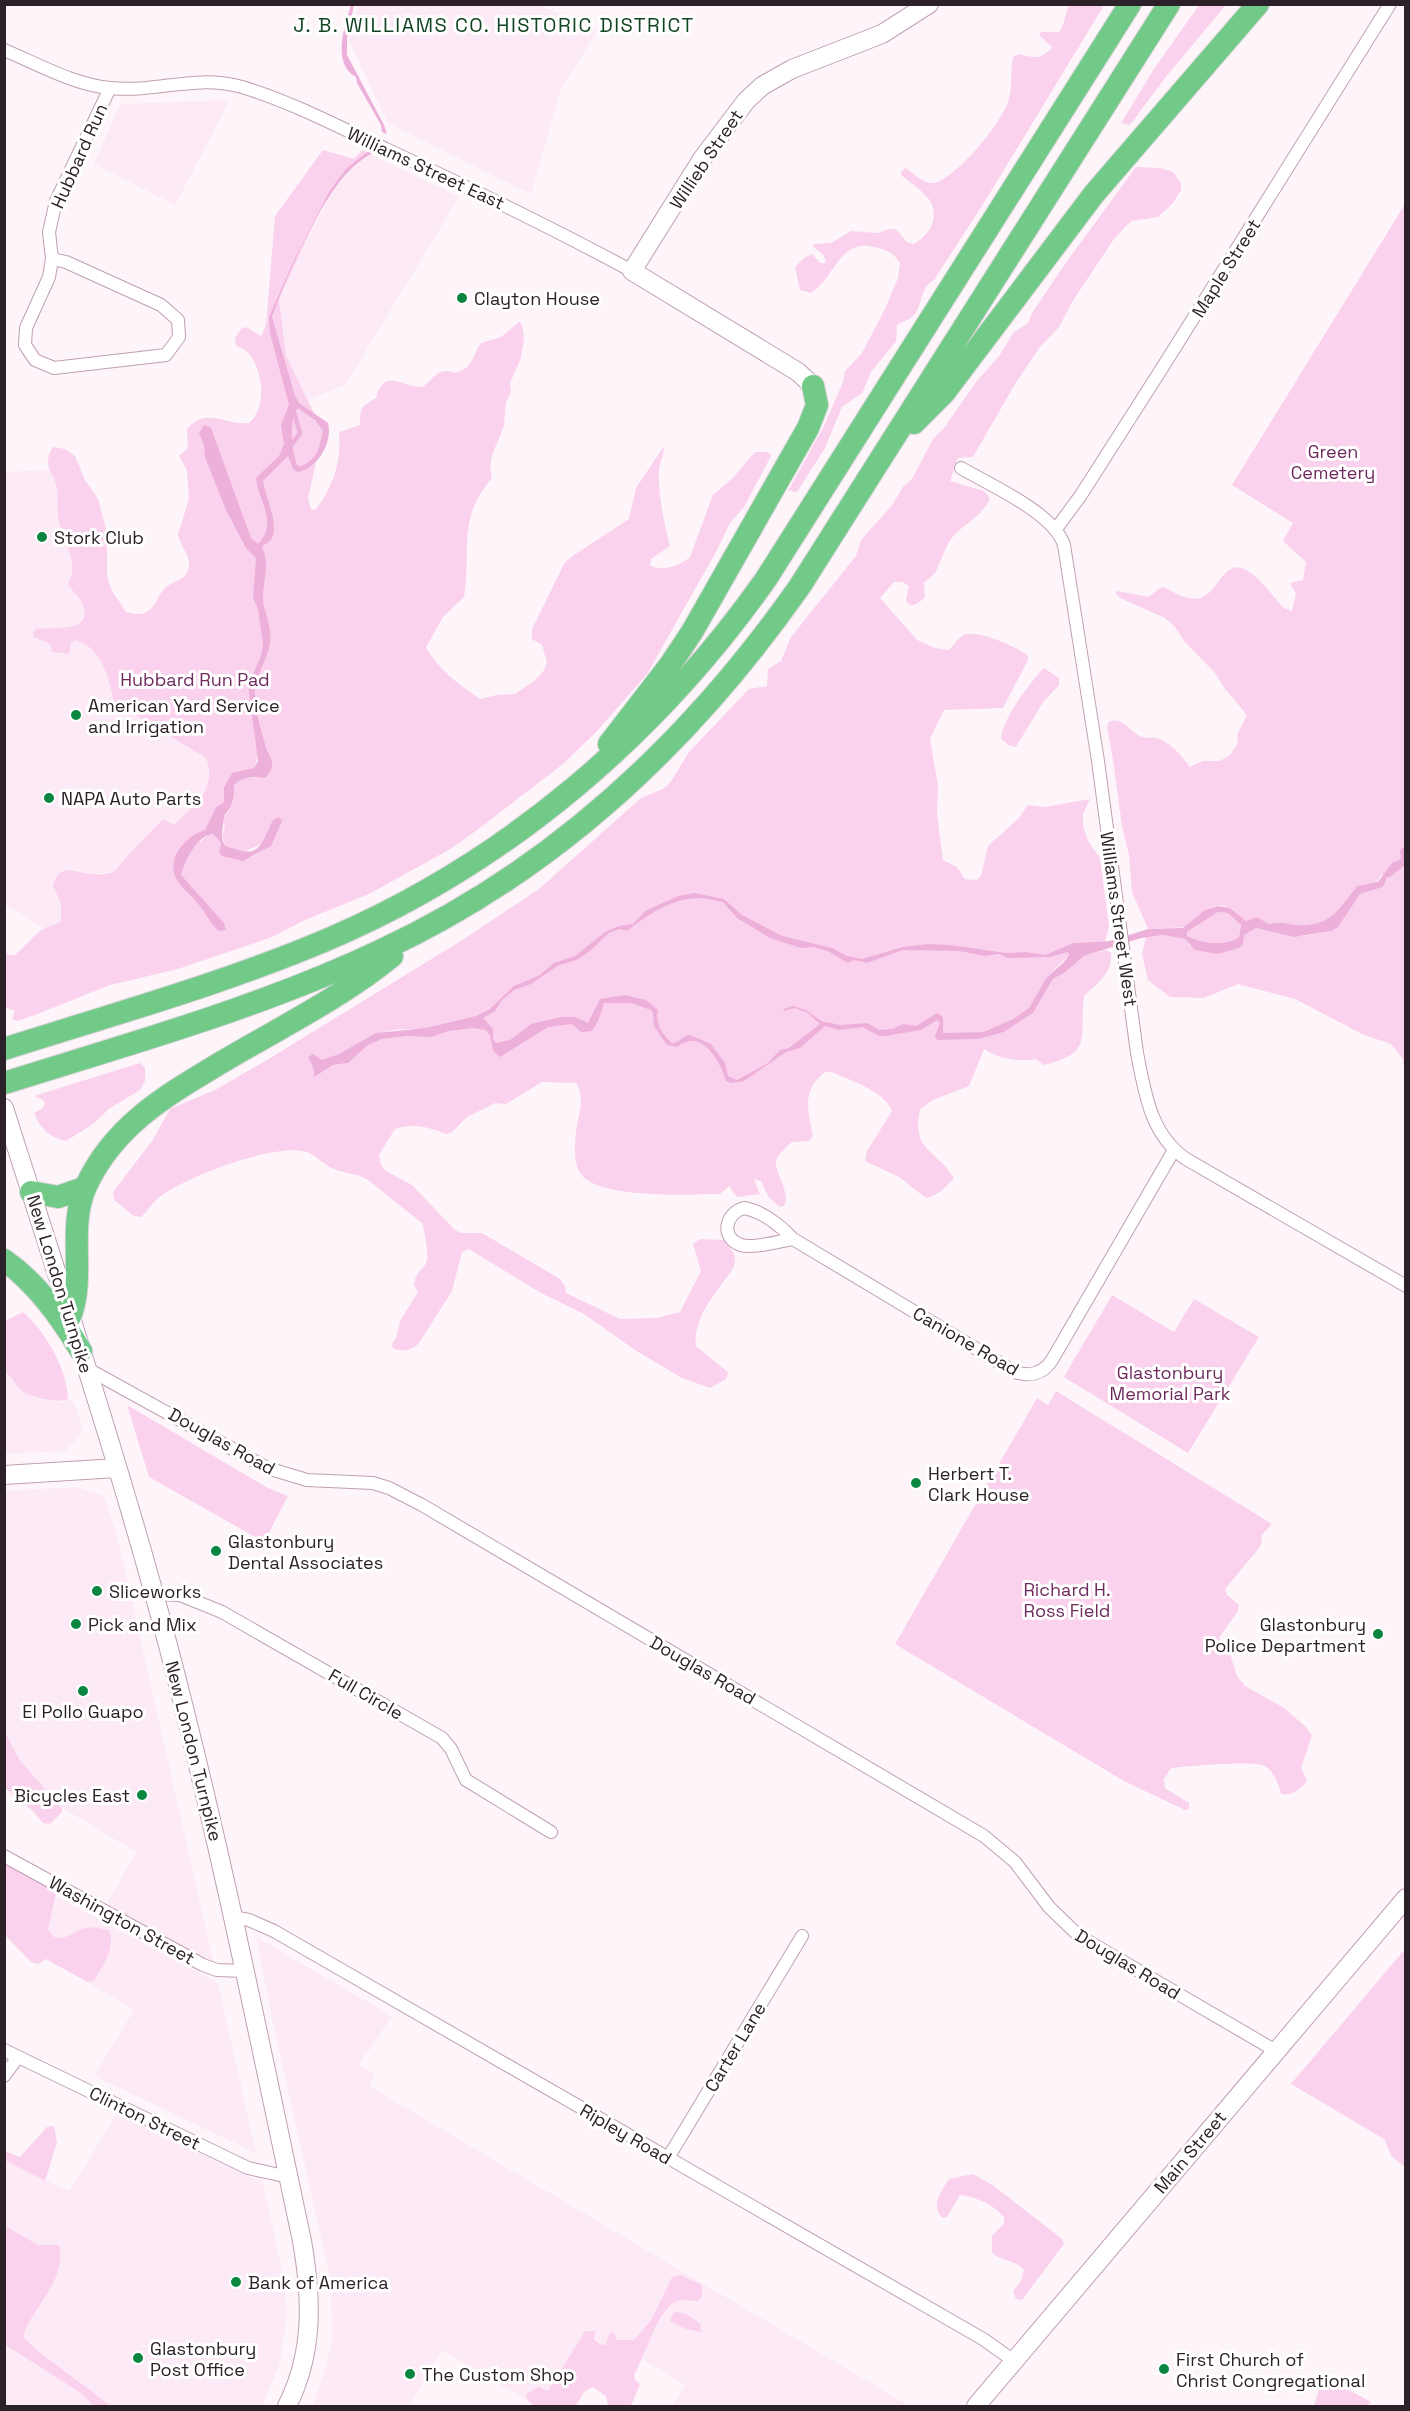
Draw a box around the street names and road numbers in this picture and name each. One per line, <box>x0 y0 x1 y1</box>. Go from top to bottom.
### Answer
street label: Hubbard Run <box>46 100 112 212</box>
street label: Willieb Street <box>664 105 748 213</box>
street label: Williams Street East <box>344 121 508 215</box>
street label: Maple Street <box>1187 214 1265 322</box>
street label: Williams Street West <box>1095 830 1143 1008</box>
street label: New London Turnpike <box>22 1192 98 1376</box>
street label: Canione Road <box>909 1301 1023 1381</box>
street label: Douglas Road <box>165 1402 279 1480</box>
street label: Douglas Road <box>646 1630 760 1710</box>
street label: New London Turnpike <box>160 1658 228 1844</box>
street label: Full Circle <box>325 1663 407 1725</box>
street label: Washington Street <box>45 1870 199 1970</box>
street label: Douglas Road <box>1071 1924 1185 2004</box>
street label: Carter Lane <box>699 1998 771 2096</box>
street label: Clinton Street <box>86 2081 204 2155</box>
street label: Ripley Road <box>576 2098 676 2170</box>
street label: Main Street <box>1149 2106 1231 2198</box>

